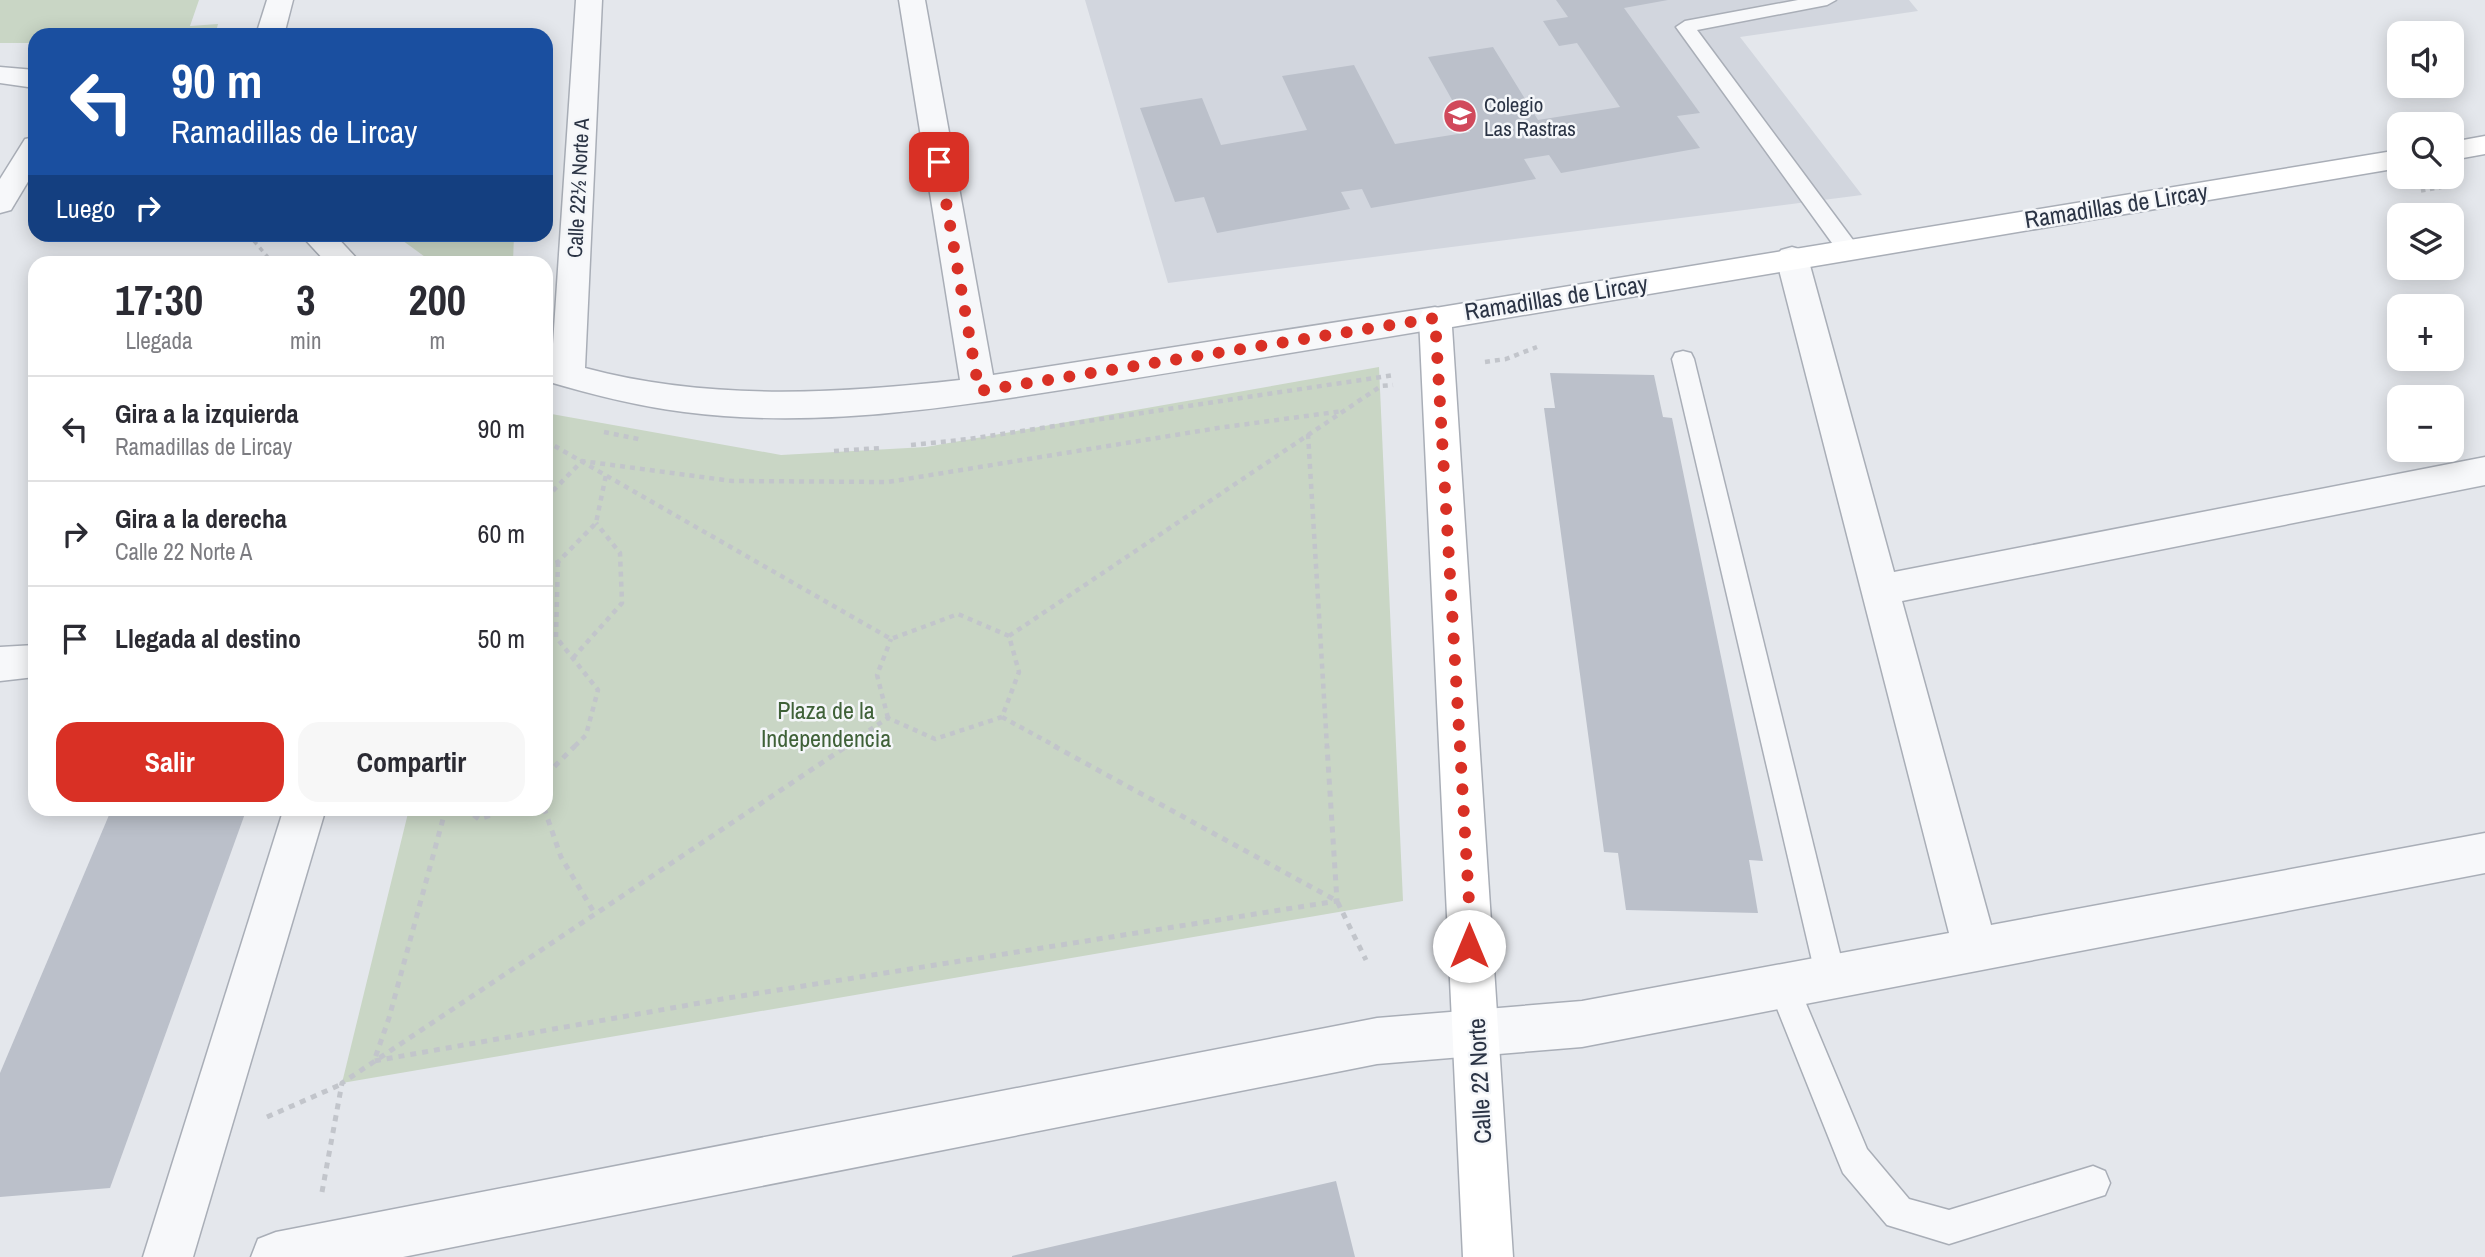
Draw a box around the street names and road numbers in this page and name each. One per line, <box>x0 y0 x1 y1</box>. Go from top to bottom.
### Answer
street label: Calle 22½ Norte A <box>560 117 596 259</box>
street label: Ramadillas de Lircay <box>2022 175 2210 235</box>
street label: Ramadillas de Lircay <box>1462 267 1650 327</box>
street label: Calle 22 Norte <box>1460 1017 1498 1145</box>

